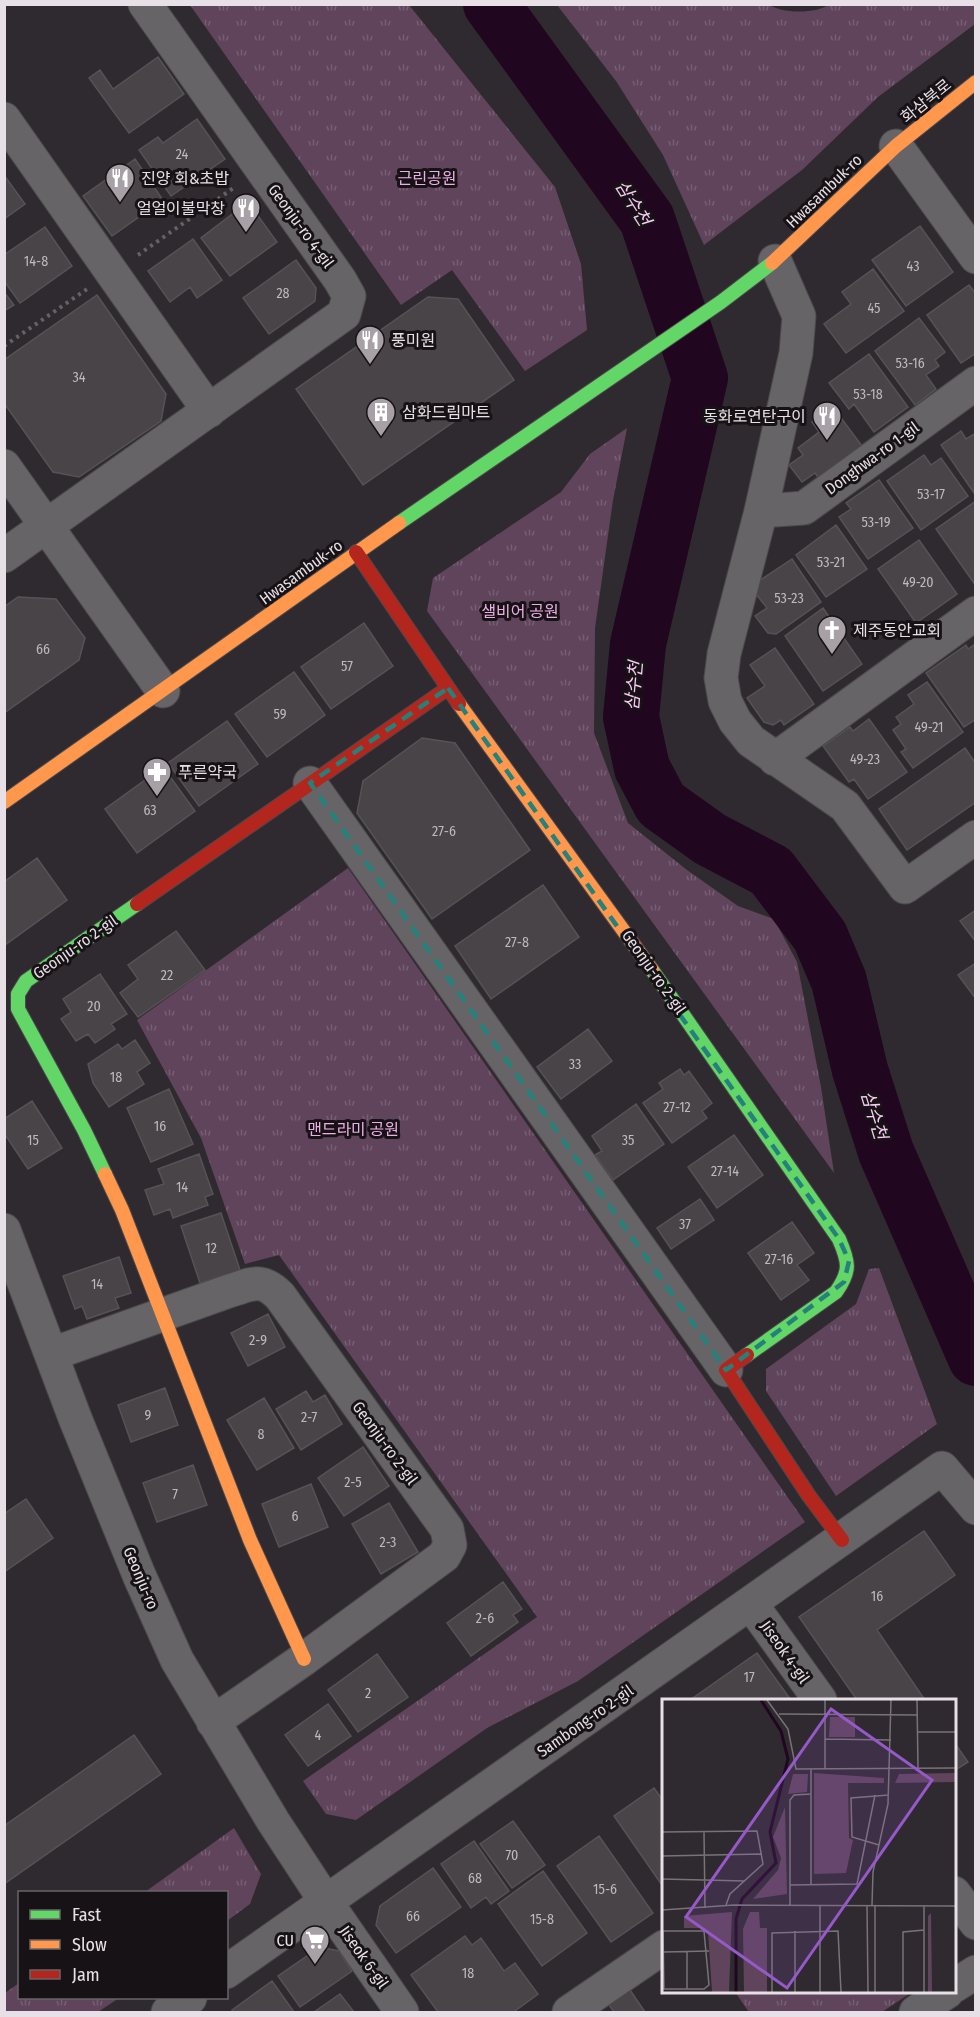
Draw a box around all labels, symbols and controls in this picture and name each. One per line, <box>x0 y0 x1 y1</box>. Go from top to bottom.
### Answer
street label: 화삼북로 <box>897 75 955 127</box>
house number: 24 <box>176 146 189 163</box>
street label: Hwasambuk-ro <box>782 150 866 232</box>
restaurant icon: 진양 회&초밥 <box>104 162 136 204</box>
place label: 진양 회&초밥 <box>141 169 229 188</box>
park label: 근린공원 <box>398 169 456 188</box>
water label: 삼수천 <box>611 176 657 232</box>
street label: Geonju-ro 4-gil <box>264 180 338 272</box>
restaurant icon: 얼얼이불막창 <box>230 192 262 234</box>
place label: 얼얼이불막창 <box>137 199 225 218</box>
house number: 14-8 <box>24 253 48 270</box>
house number: 43 <box>907 258 919 275</box>
house number: 28 <box>276 285 290 302</box>
house number: 45 <box>867 300 881 317</box>
restaurant icon: 풍미원 <box>354 324 386 366</box>
place label: 풍미원 <box>391 331 435 350</box>
house number: 53-16 <box>895 355 925 372</box>
house number: 34 <box>72 369 86 386</box>
house number: 53-18 <box>853 386 883 403</box>
building icon: 삼화드림마트 <box>365 396 397 438</box>
restaurant icon: 동화로연탄구이 <box>811 400 843 442</box>
place label: 삼화드림마트 <box>402 403 490 422</box>
place label: 동화로연탄구이 <box>703 407 806 426</box>
street label: Donghwa-ro 1-gil <box>821 418 923 498</box>
house number: 53-17 <box>917 486 945 503</box>
house number: 53-19 <box>861 514 891 531</box>
street label: Hwasambuk-ro <box>256 536 346 608</box>
house number: 53-21 <box>817 554 845 571</box>
house number: 49-20 <box>902 574 934 591</box>
house number: 53-23 <box>774 590 804 607</box>
park label: 샐비어 공원 <box>481 602 559 621</box>
church icon: 제주동안교회 <box>816 614 848 656</box>
place label: 제주동안교회 <box>853 621 941 640</box>
house number: 66 <box>36 641 50 658</box>
house number: 57 <box>341 658 353 675</box>
water label: 삼수천 <box>621 658 647 712</box>
house number: 59 <box>273 706 287 723</box>
house number: 49-21 <box>915 719 943 736</box>
house number: 49-23 <box>850 751 880 768</box>
pharmacy icon: 푸른약국 <box>141 756 173 798</box>
place label: 푸른약국 <box>178 763 237 782</box>
house number: 63 <box>143 802 157 819</box>
house number: 27-6 <box>432 823 456 840</box>
street label: Geonju-ro 2-gil <box>29 911 121 983</box>
street label: Geonju-ro 2-gil <box>618 926 690 1018</box>
house number: 27-8 <box>505 934 529 951</box>
house number: 22 <box>161 967 173 984</box>
house number: 20 <box>87 998 101 1015</box>
house number: 33 <box>569 1056 581 1073</box>
house number: 18 <box>110 1069 122 1086</box>
water label: 삼수천 <box>856 1088 892 1144</box>
house number: 27-12 <box>663 1099 691 1116</box>
house number: 16 <box>154 1118 166 1135</box>
park label: 맨드라미 공원 <box>307 1120 399 1139</box>
house number: 15 <box>27 1132 39 1149</box>
house number: 35 <box>622 1132 634 1149</box>
house number: 27-14 <box>711 1163 739 1180</box>
house number: 14 <box>176 1179 188 1196</box>
house number: 37 <box>679 1216 691 1233</box>
house number: 12 <box>205 1240 217 1257</box>
house number: 27-16 <box>765 1251 793 1268</box>
house number: 14 <box>91 1276 103 1293</box>
house number: 2-9 <box>249 1332 267 1349</box>
street label: Geonju-ro 2-gil <box>348 1398 422 1488</box>
house number: 9 <box>145 1407 152 1424</box>
house number: 2-7 <box>301 1409 317 1426</box>
house number: 8 <box>258 1426 265 1443</box>
house number: 2-5 <box>344 1474 362 1491</box>
house number: 7 <box>172 1486 178 1503</box>
house number: 6 <box>292 1508 299 1525</box>
house number: 2-3 <box>380 1534 396 1551</box>
street label: Geonju-ro <box>119 1544 163 1612</box>
house number: 16 <box>871 1588 883 1605</box>
house number: 2-6 <box>476 1610 494 1627</box>
street label: Jiseok 4-gil <box>757 1617 813 1687</box>
house number: 17 <box>743 1669 755 1686</box>
street label: Sambong-ro 2-gil <box>533 1681 637 1761</box>
house number: 2 <box>365 1685 371 1702</box>
inset map <box>662 1699 956 1993</box>
house number: 4 <box>315 1727 322 1744</box>
house number: 70 <box>506 1847 518 1864</box>
house number: 68 <box>468 1870 482 1887</box>
house number: 15-6 <box>593 1881 617 1898</box>
legend <box>18 1891 228 1999</box>
text: Fast <box>72 1904 101 1926</box>
house number: 66 <box>406 1908 420 1925</box>
house number: 15-8 <box>530 1911 554 1928</box>
street label: Jiseok 6-gil <box>335 1922 393 1992</box>
supermarket icon: CU <box>299 1924 331 1966</box>
place label: CU <box>277 1931 294 1950</box>
text: Slow <box>72 1934 107 1956</box>
text: Jam <box>72 1964 100 1986</box>
house number: 18 <box>462 1965 474 1982</box>

